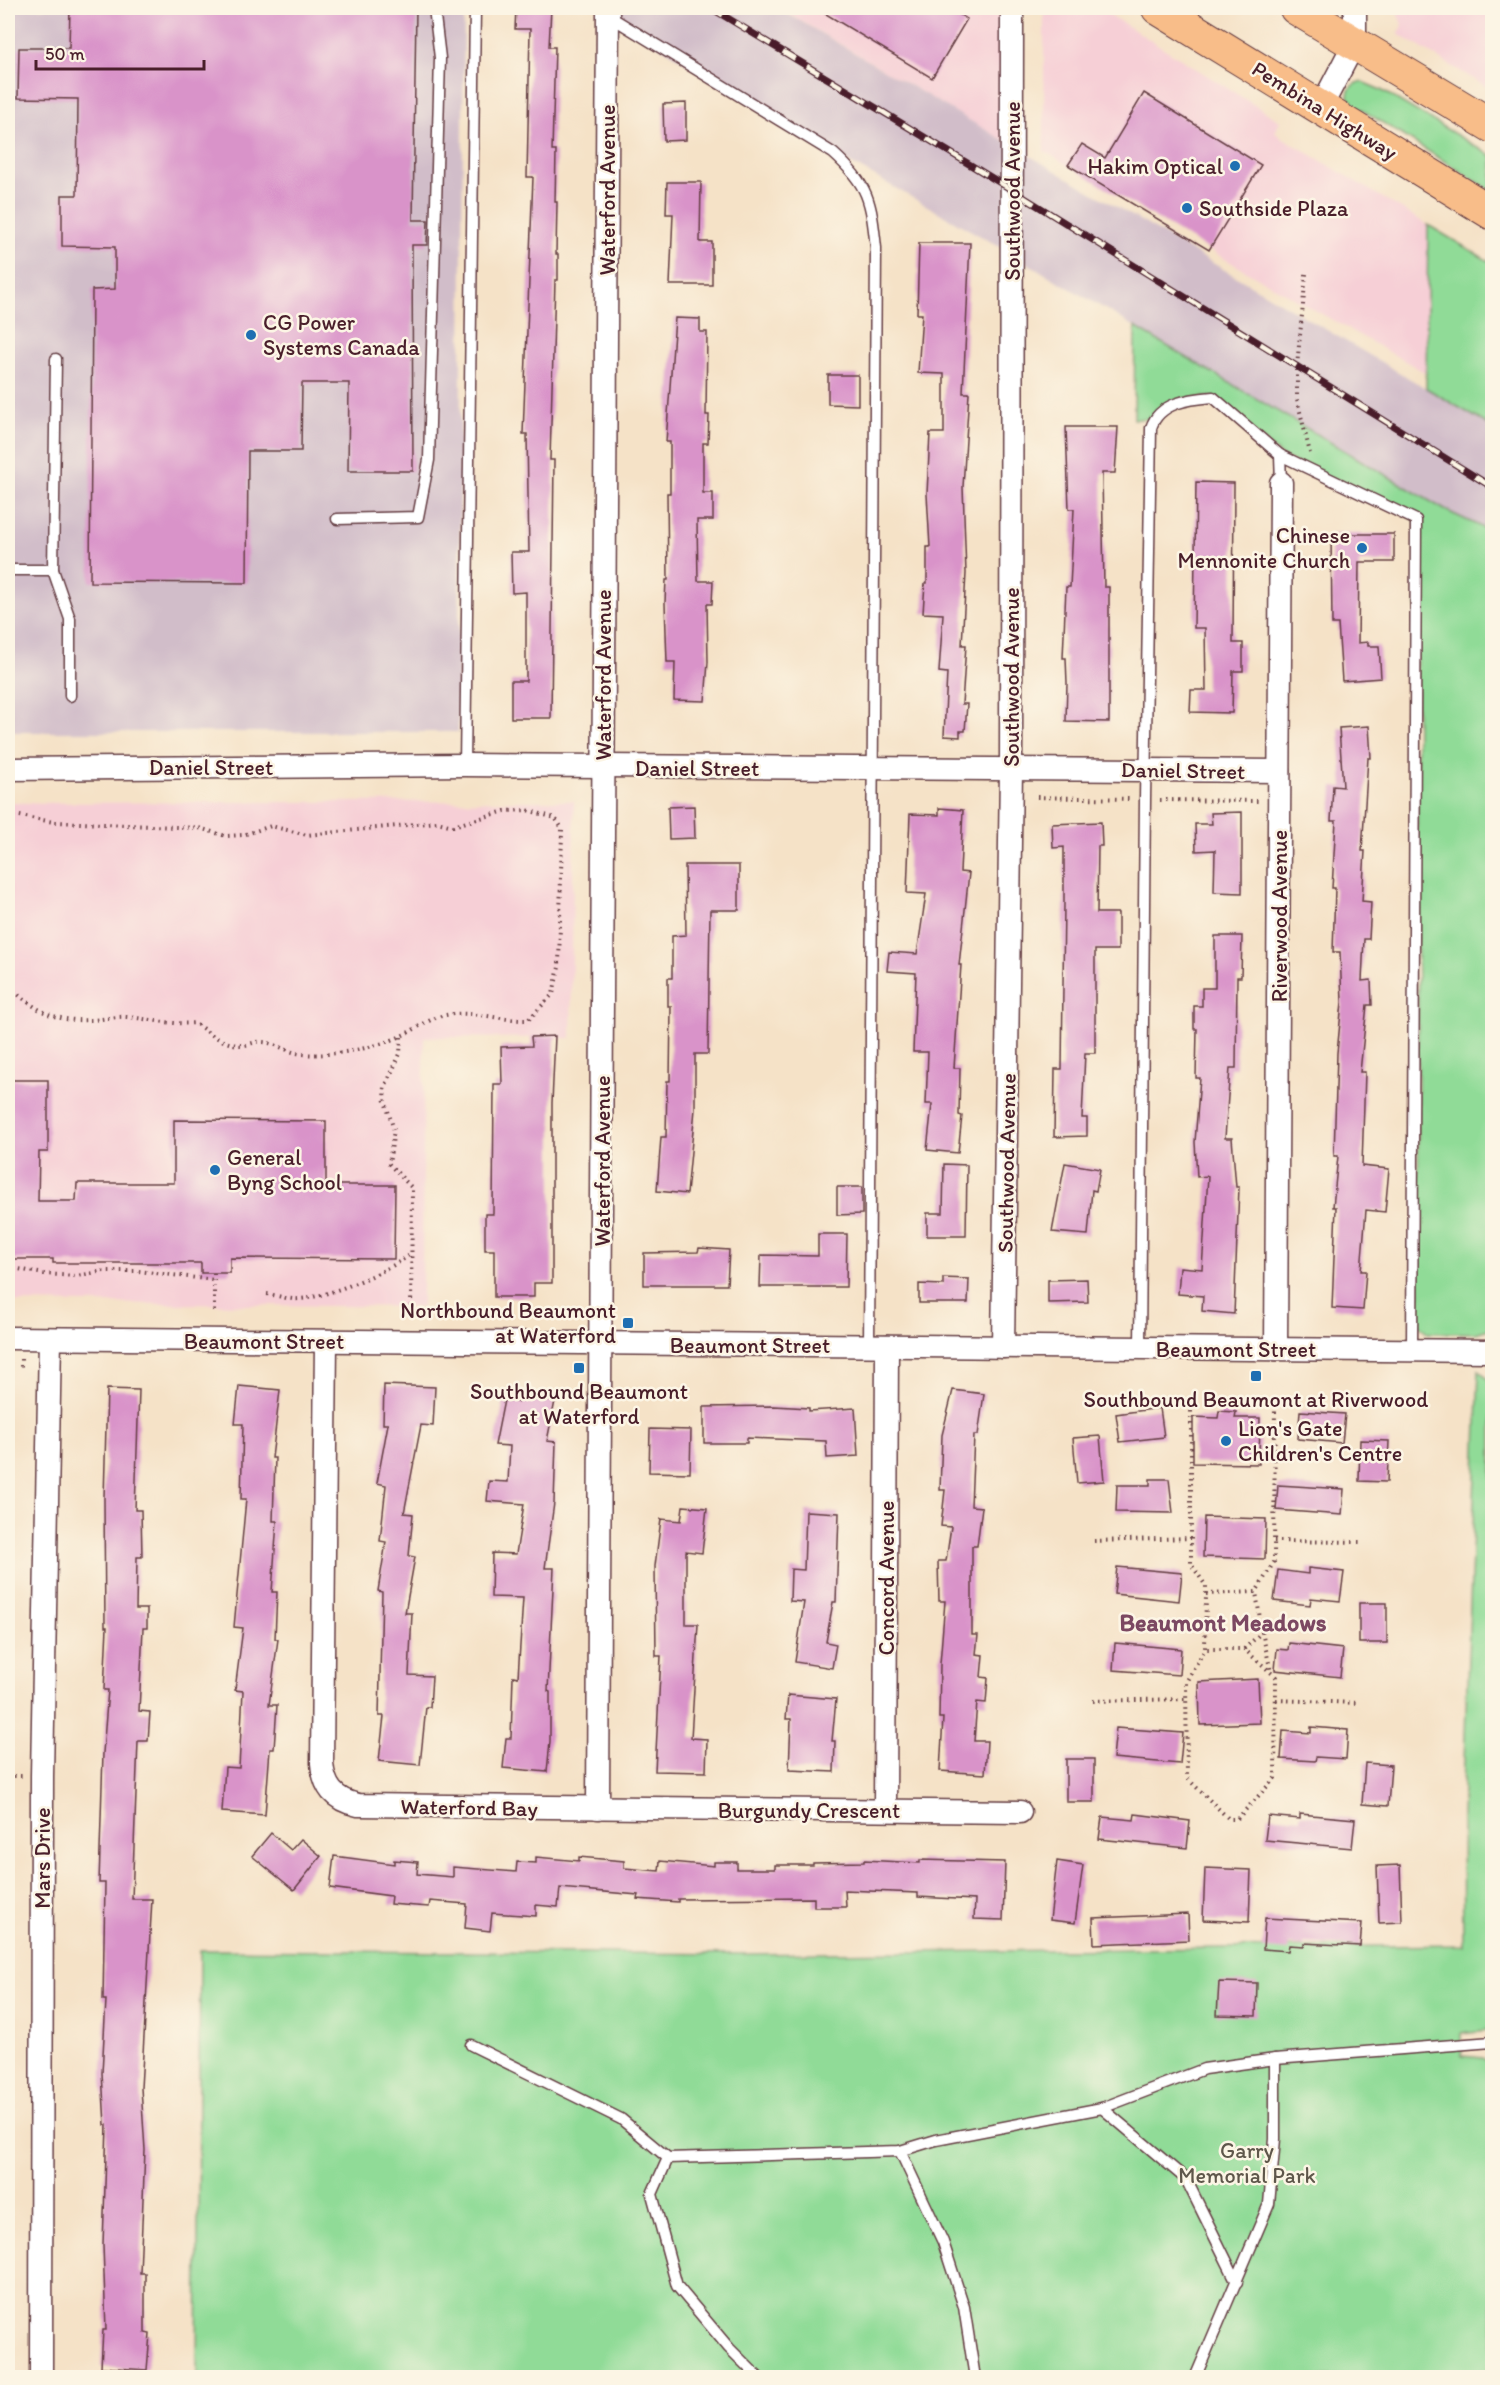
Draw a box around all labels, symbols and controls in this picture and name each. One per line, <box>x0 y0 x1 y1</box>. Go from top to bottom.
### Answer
scale bar <box>36 33 204 71</box>
text: 50 m <box>45 43 85 65</box>
street label: Pembina Highway <box>1247 55 1403 166</box>
street label: Southwood Avenue <box>999 101 1026 281</box>
street label: Waterford Avenue <box>594 104 621 276</box>
place label: Hakim Optical <box>1088 153 1223 180</box>
marker: Hakim Optical <box>1228 159 1242 173</box>
place label: Southside Plaza <box>1199 195 1349 222</box>
marker: Southside Plaza <box>1180 201 1194 215</box>
place label: CG Power Systems Canada <box>263 309 420 361</box>
marker: CG Power Systems Canada <box>244 328 258 342</box>
place label: Chinese Mennonite Church <box>1177 522 1350 574</box>
marker: Chinese Mennonite Church <box>1355 541 1369 555</box>
street label: Southwood Avenue <box>998 587 1025 767</box>
street label: Waterford Avenue <box>590 589 617 761</box>
street label: Daniel Street <box>149 754 273 781</box>
street label: Daniel Street <box>635 755 759 782</box>
street label: Daniel Street <box>1121 756 1245 785</box>
street label: Riverwood Avenue <box>1266 830 1293 1002</box>
street label: Southwood Avenue <box>991 1073 1022 1253</box>
street label: Waterford Avenue <box>589 1075 616 1247</box>
place label: General Byng School <box>227 1144 342 1196</box>
marker: General Byng School <box>208 1163 222 1177</box>
place label: Northbound Beaumont at Waterford <box>400 1297 616 1349</box>
marker: Northbound Beaumont at Waterford <box>621 1316 635 1330</box>
street label: Beaumont Street <box>184 1328 344 1355</box>
street label: Beaumont Street <box>670 1332 830 1359</box>
street label: Beaumont Street <box>1156 1336 1316 1363</box>
marker: Southbound Beaumont at Waterford <box>572 1361 586 1375</box>
marker: Southbound Beaumont at Riverwood <box>1249 1369 1263 1383</box>
place label: Southbound Beaumont at Waterford <box>470 1378 688 1430</box>
place label: Southbound Beaumont at Riverwood <box>1084 1386 1428 1413</box>
place label: Lion's Gate Children's Centre <box>1238 1415 1402 1467</box>
marker: Lion's Gate Children's Centre <box>1219 1434 1233 1448</box>
street label: Concord Avenue <box>873 1501 900 1655</box>
district label: Beaumont Meadows <box>1119 1608 1327 1637</box>
street label: Waterford Bay <box>400 1793 539 1822</box>
street label: Burgundy Crescent <box>718 1797 900 1824</box>
street label: Mars Drive <box>29 1807 56 1909</box>
park label: Garry Memorial Park <box>1178 2137 1316 2189</box>

